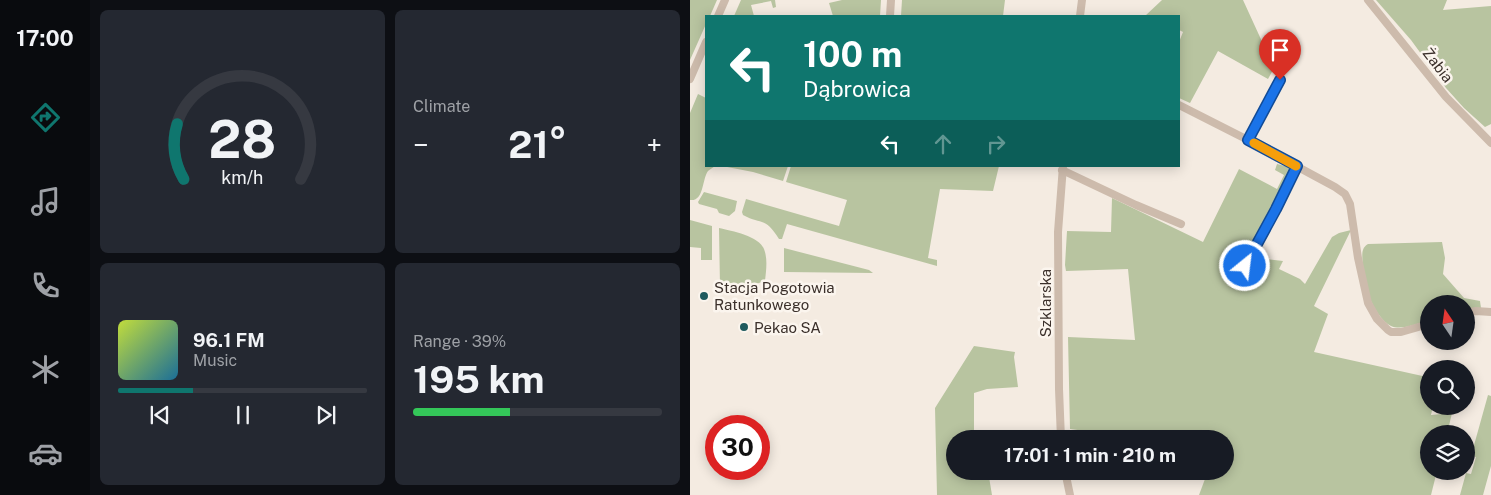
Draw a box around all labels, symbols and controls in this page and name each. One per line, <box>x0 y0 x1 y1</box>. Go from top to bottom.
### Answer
text: 17:00 <box>16 25 74 51</box>
pin <box>1259 29 1301 80</box>
text: 100 m <box>803 34 902 75</box>
icon: left <box>720 35 785 100</box>
icon: arrive <box>1266 36 1294 64</box>
street label: Żabia <box>1419 44 1457 86</box>
text: Dąbrowica <box>803 76 911 102</box>
text: Climate <box>413 97 470 116</box>
icon: directions <box>28 100 63 135</box>
text: 28 <box>209 109 276 170</box>
text: 21° <box>508 122 567 167</box>
text: − <box>413 128 429 161</box>
text: + <box>646 128 662 161</box>
icon: left <box>876 130 904 158</box>
icon: ahead <box>929 130 957 158</box>
icon: right <box>982 130 1010 158</box>
text: km/h <box>221 167 264 188</box>
icon: music <box>28 184 63 219</box>
position arrow <box>1218 239 1270 291</box>
icon: phone <box>28 268 63 303</box>
street label: Szklarska <box>1037 269 1054 337</box>
place label: Stacja Pogotowia Ratunkowego <box>714 279 835 313</box>
marker: Stacja Pogotowia Ratunkowego <box>698 290 710 302</box>
north arrow <box>1420 295 1475 350</box>
map controls <box>1420 295 1475 480</box>
place label: Pekao SA <box>754 319 821 336</box>
marker: Pekao SA <box>738 321 750 333</box>
text: 96.1 FM <box>193 329 265 351</box>
text: Range · 39% <box>413 332 506 351</box>
text: Music <box>193 351 237 370</box>
icon: climate <box>28 352 63 387</box>
text: 195 km <box>413 357 545 402</box>
button: search <box>1420 360 1475 415</box>
icon: previous <box>146 401 174 429</box>
icon: pause <box>229 401 257 429</box>
icon: next <box>312 401 340 429</box>
speed limit sign: 30 <box>705 415 770 480</box>
button: layers <box>1420 425 1475 480</box>
icon: car <box>28 436 63 471</box>
text: 17:01 · 1 min · 210 m <box>1004 444 1176 466</box>

